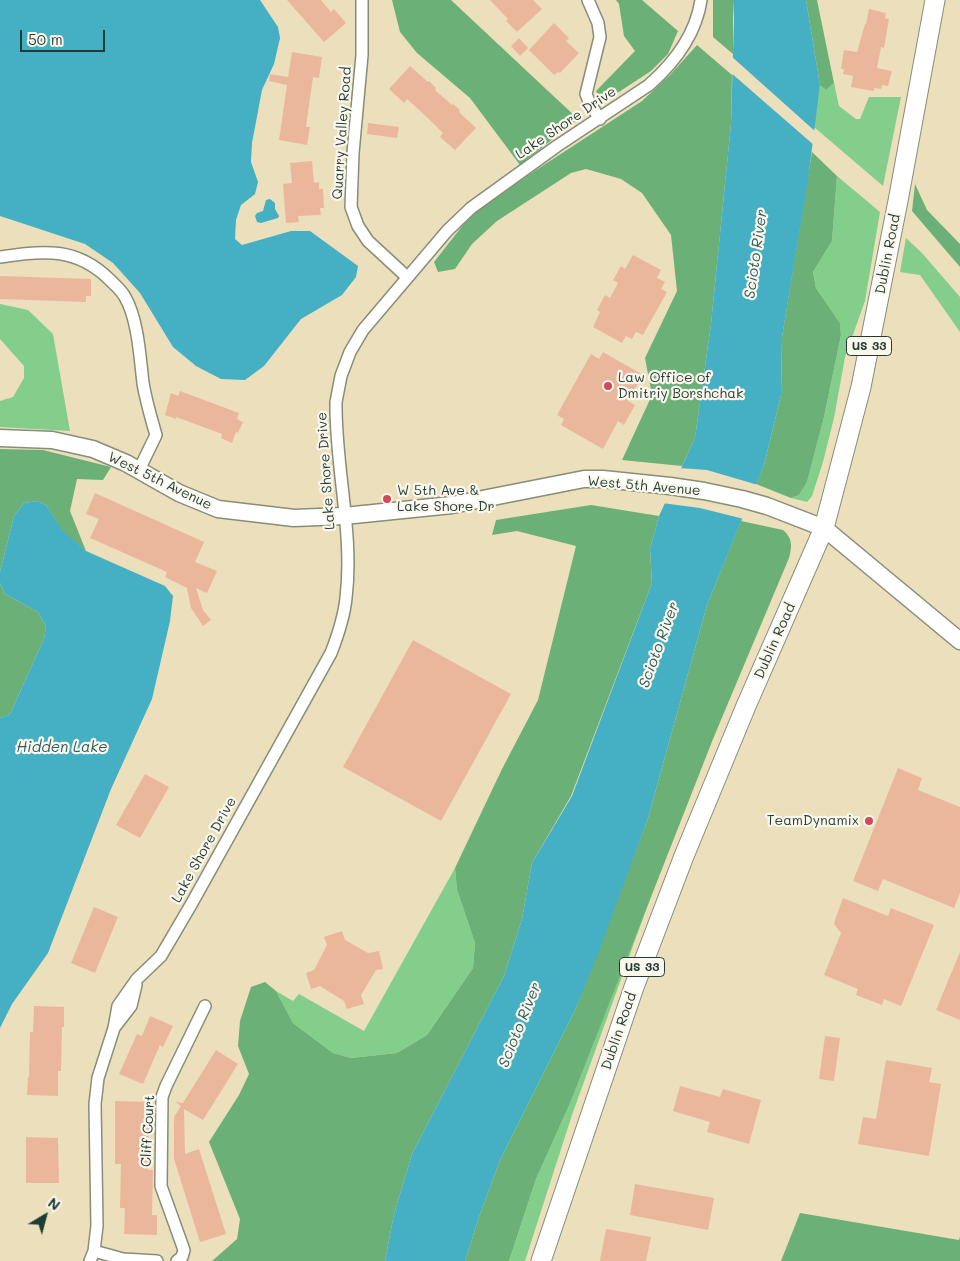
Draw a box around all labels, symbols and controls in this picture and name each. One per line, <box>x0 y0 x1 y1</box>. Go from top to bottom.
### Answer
scale bar <box>22 20 108 52</box>
text: 50 m <box>28 29 63 49</box>
street label: Quarry Valley Road <box>329 66 355 200</box>
street label: Lake Shore Drive <box>512 83 620 163</box>
water label: Scioto River <box>741 208 771 300</box>
street label: Dublin Road <box>872 213 904 295</box>
road number: US 33 <box>846 336 892 356</box>
place label: Law Office of Dmitriy Borshchak <box>618 370 743 402</box>
marker: Law Office of Dmitriy Borshchak <box>602 380 614 392</box>
street label: Lake Shore Drive <box>314 412 338 530</box>
street label: West 5th Avenue <box>105 449 215 513</box>
street label: West 5th Avenue <box>587 473 701 499</box>
place label: W 5th Ave & Lake Shore Dr <box>397 483 495 516</box>
marker: W 5th Ave & Lake Shore Dr <box>381 493 393 505</box>
water label: Scioto River <box>635 600 683 690</box>
street label: Dublin Road <box>751 601 799 681</box>
water label: Hidden Lake <box>16 738 108 756</box>
street label: Lake Shore Drive <box>168 794 240 906</box>
place label: TeamDynamix <box>767 813 859 829</box>
marker: TeamDynamix <box>863 815 875 827</box>
road number: US 33 <box>620 958 664 976</box>
water label: Scioto River <box>495 980 545 1070</box>
street label: Dublin Road <box>598 990 640 1072</box>
street label: Cliff Court <box>138 1094 158 1168</box>
north arrow <box>20 1191 70 1241</box>
text: N <box>44 1193 64 1214</box>

